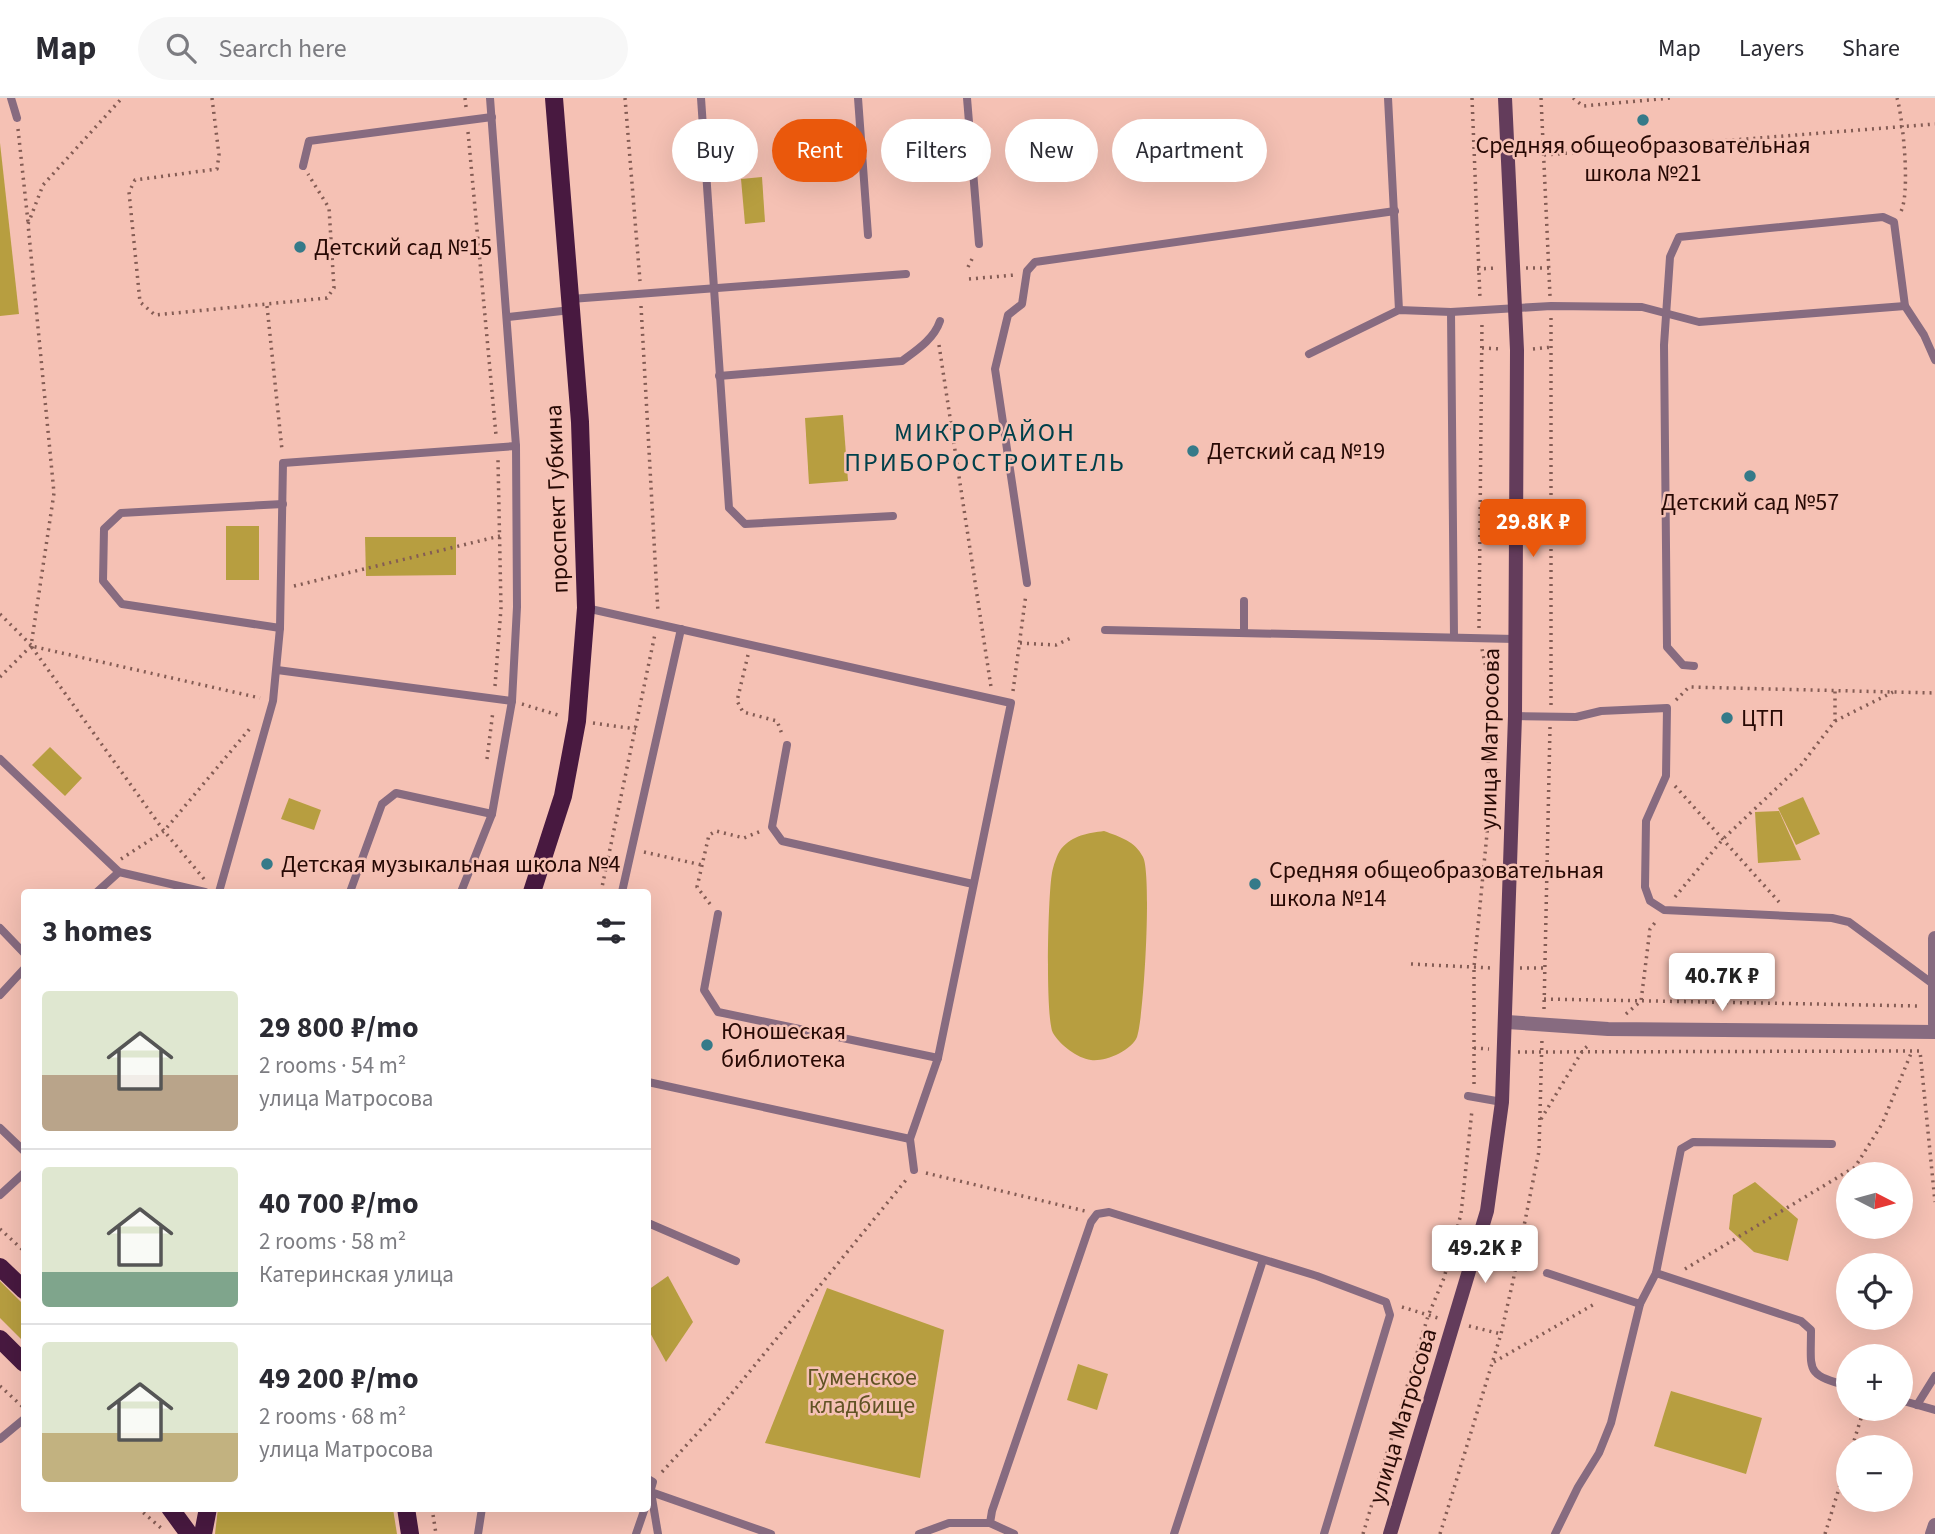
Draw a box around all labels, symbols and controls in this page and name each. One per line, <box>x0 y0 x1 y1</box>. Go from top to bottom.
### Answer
search box <box>138 17 628 80</box>
text: Map <box>35 25 96 72</box>
icon: search <box>162 29 200 67</box>
text: Search here <box>218 30 347 67</box>
text: Map <box>1658 31 1701 66</box>
text: Layers <box>1739 31 1804 66</box>
text: Share <box>1842 31 1900 66</box>
marker: Средняя общеобразовательная школа №21 <box>1635 112 1651 128</box>
chip: Buy <box>672 119 758 182</box>
chip: Rent <box>772 119 867 182</box>
chip: Filters <box>881 119 991 182</box>
chip: New <box>1005 119 1098 182</box>
chip: Apartment <box>1112 119 1267 182</box>
place label: Средняя общеобразовательная школа №21 <box>1475 128 1811 191</box>
place label: Детский сад №15 <box>314 230 492 265</box>
marker: Детский сад №15 <box>292 239 308 255</box>
street label: проспект Губкина <box>536 404 578 594</box>
district label: МИКРОРАЙОН ПРИБОРОСТРОИТЕЛЬ <box>844 414 1126 481</box>
place label: Детский сад №19 <box>1207 434 1385 469</box>
marker: Детский сад №19 <box>1185 443 1201 459</box>
marker: Детский сад №57 <box>1742 468 1758 484</box>
place label: Детский сад №57 <box>1661 485 1839 520</box>
pin: 29.8K ₽ <box>1468 500 1598 559</box>
text: 29.8K ₽ <box>1496 505 1570 538</box>
street label: улица Матросова <box>1471 648 1509 830</box>
place label: ЦТП <box>1741 701 1784 736</box>
marker: ЦТП <box>1719 710 1735 726</box>
place label: Детская музыкальная школа №4 <box>281 847 620 882</box>
place label: Средняя общеобразовательная школа №14 <box>1269 853 1604 916</box>
marker: Детская музыкальная школа №4 <box>259 856 275 872</box>
marker: Средняя общеобразовательная школа №14 <box>1247 876 1263 892</box>
text: 3 homes <box>42 910 152 953</box>
icon: filters <box>592 912 630 950</box>
pin: 40.7K ₽ <box>1657 954 1787 1013</box>
text: 40.7K ₽ <box>1685 959 1759 992</box>
text: 29 800 ₽/mo <box>259 1006 419 1049</box>
place label: Юношеская библиотека <box>721 1014 846 1077</box>
icon: home <box>98 1019 182 1103</box>
marker: Юношеская библиотека <box>699 1037 715 1053</box>
text: 2 rooms · 54 m² <box>259 1049 406 1082</box>
text: улица Матросова <box>259 1082 433 1115</box>
north arrow <box>1836 1162 1913 1239</box>
map controls <box>1836 1162 1913 1512</box>
text: 40 700 ₽/mo <box>259 1182 419 1225</box>
icon: home <box>98 1195 182 1279</box>
text: 2 rooms · 58 m² <box>259 1225 406 1258</box>
pin: 49.2K ₽ <box>1420 1226 1550 1285</box>
text: 49.2K ₽ <box>1448 1231 1522 1264</box>
button: locate <box>1836 1253 1913 1330</box>
text: Катеринская улица <box>259 1258 454 1291</box>
street label: улица Матросова <box>1360 1324 1446 1508</box>
button: + <box>1836 1344 1913 1421</box>
text: 49 200 ₽/mo <box>259 1357 419 1400</box>
park label: Гуменское кладбище <box>807 1360 917 1423</box>
icon: home <box>98 1370 182 1454</box>
text: 2 rooms · 68 m² <box>259 1400 406 1433</box>
text: улица Матросова <box>259 1433 433 1466</box>
button: − <box>1836 1435 1913 1512</box>

